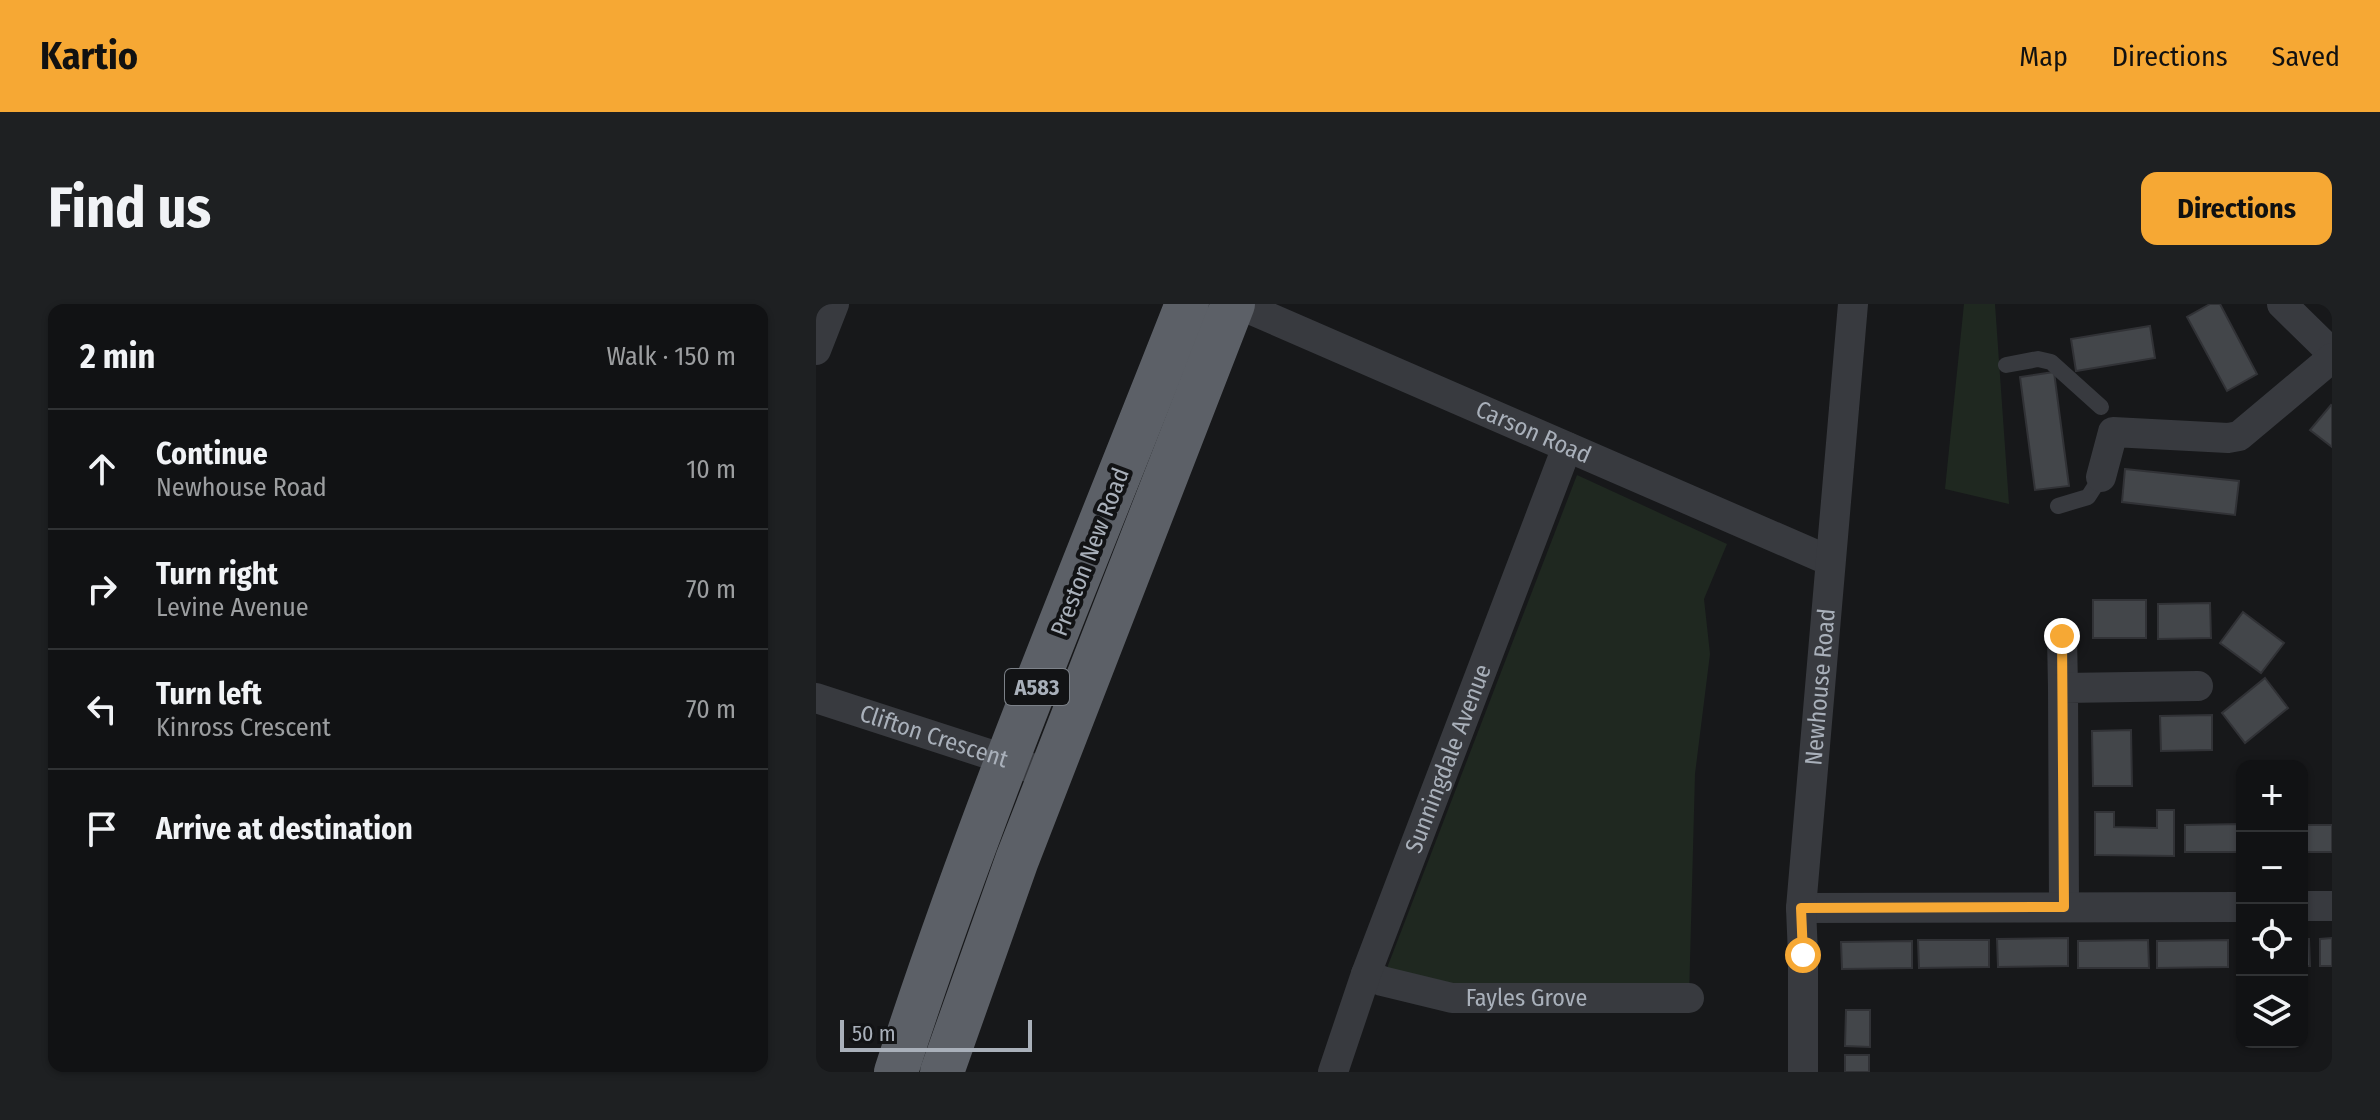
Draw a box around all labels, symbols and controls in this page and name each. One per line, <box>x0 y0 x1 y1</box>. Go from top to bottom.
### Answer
text: Kartio <box>40 33 138 79</box>
text: Map <box>2019 40 2068 73</box>
text: Directions <box>2112 40 2228 73</box>
text: Saved <box>2272 40 2340 73</box>
button: Directions <box>2141 172 2332 245</box>
text: Find us <box>48 175 211 242</box>
text: 2 min <box>80 336 155 377</box>
text: Walk · 150 m <box>606 341 736 372</box>
street label: Carson Road <box>1472 395 1595 470</box>
text: Continue <box>156 436 268 472</box>
icon: ahead <box>80 447 124 491</box>
text: 10 m <box>686 454 736 485</box>
street label: Preston New Road <box>1045 464 1135 640</box>
text: Newhouse Road <box>156 472 327 503</box>
text: Turn right <box>156 556 278 592</box>
icon: right <box>80 567 124 611</box>
text: 70 m <box>686 574 736 605</box>
text: Levine Avenue <box>156 592 309 623</box>
street label: Newhouse Road <box>1799 607 1841 767</box>
route end <box>2044 618 2080 654</box>
street label: Sunningdale Avenue <box>1400 660 1497 857</box>
road number: A583 <box>1005 669 1069 705</box>
text: Turn left <box>156 676 262 712</box>
icon: left <box>80 687 124 731</box>
text: 70 m <box>686 694 736 725</box>
street label: Clifton Crescent <box>856 699 1012 773</box>
text: Kinross Crescent <box>156 712 331 743</box>
map controls <box>2236 760 2308 1048</box>
button: + <box>2236 760 2308 832</box>
icon: arrive <box>80 807 124 851</box>
text: Arrive at destination <box>156 811 413 847</box>
button: − <box>2236 832 2308 904</box>
button: locate <box>2236 904 2308 976</box>
route start <box>1785 937 1821 973</box>
button: layers <box>2236 976 2308 1048</box>
street label: Fayles Grove <box>1466 984 1587 1012</box>
scale bar <box>840 1016 1032 1052</box>
text: 50 m <box>852 1020 896 1047</box>

